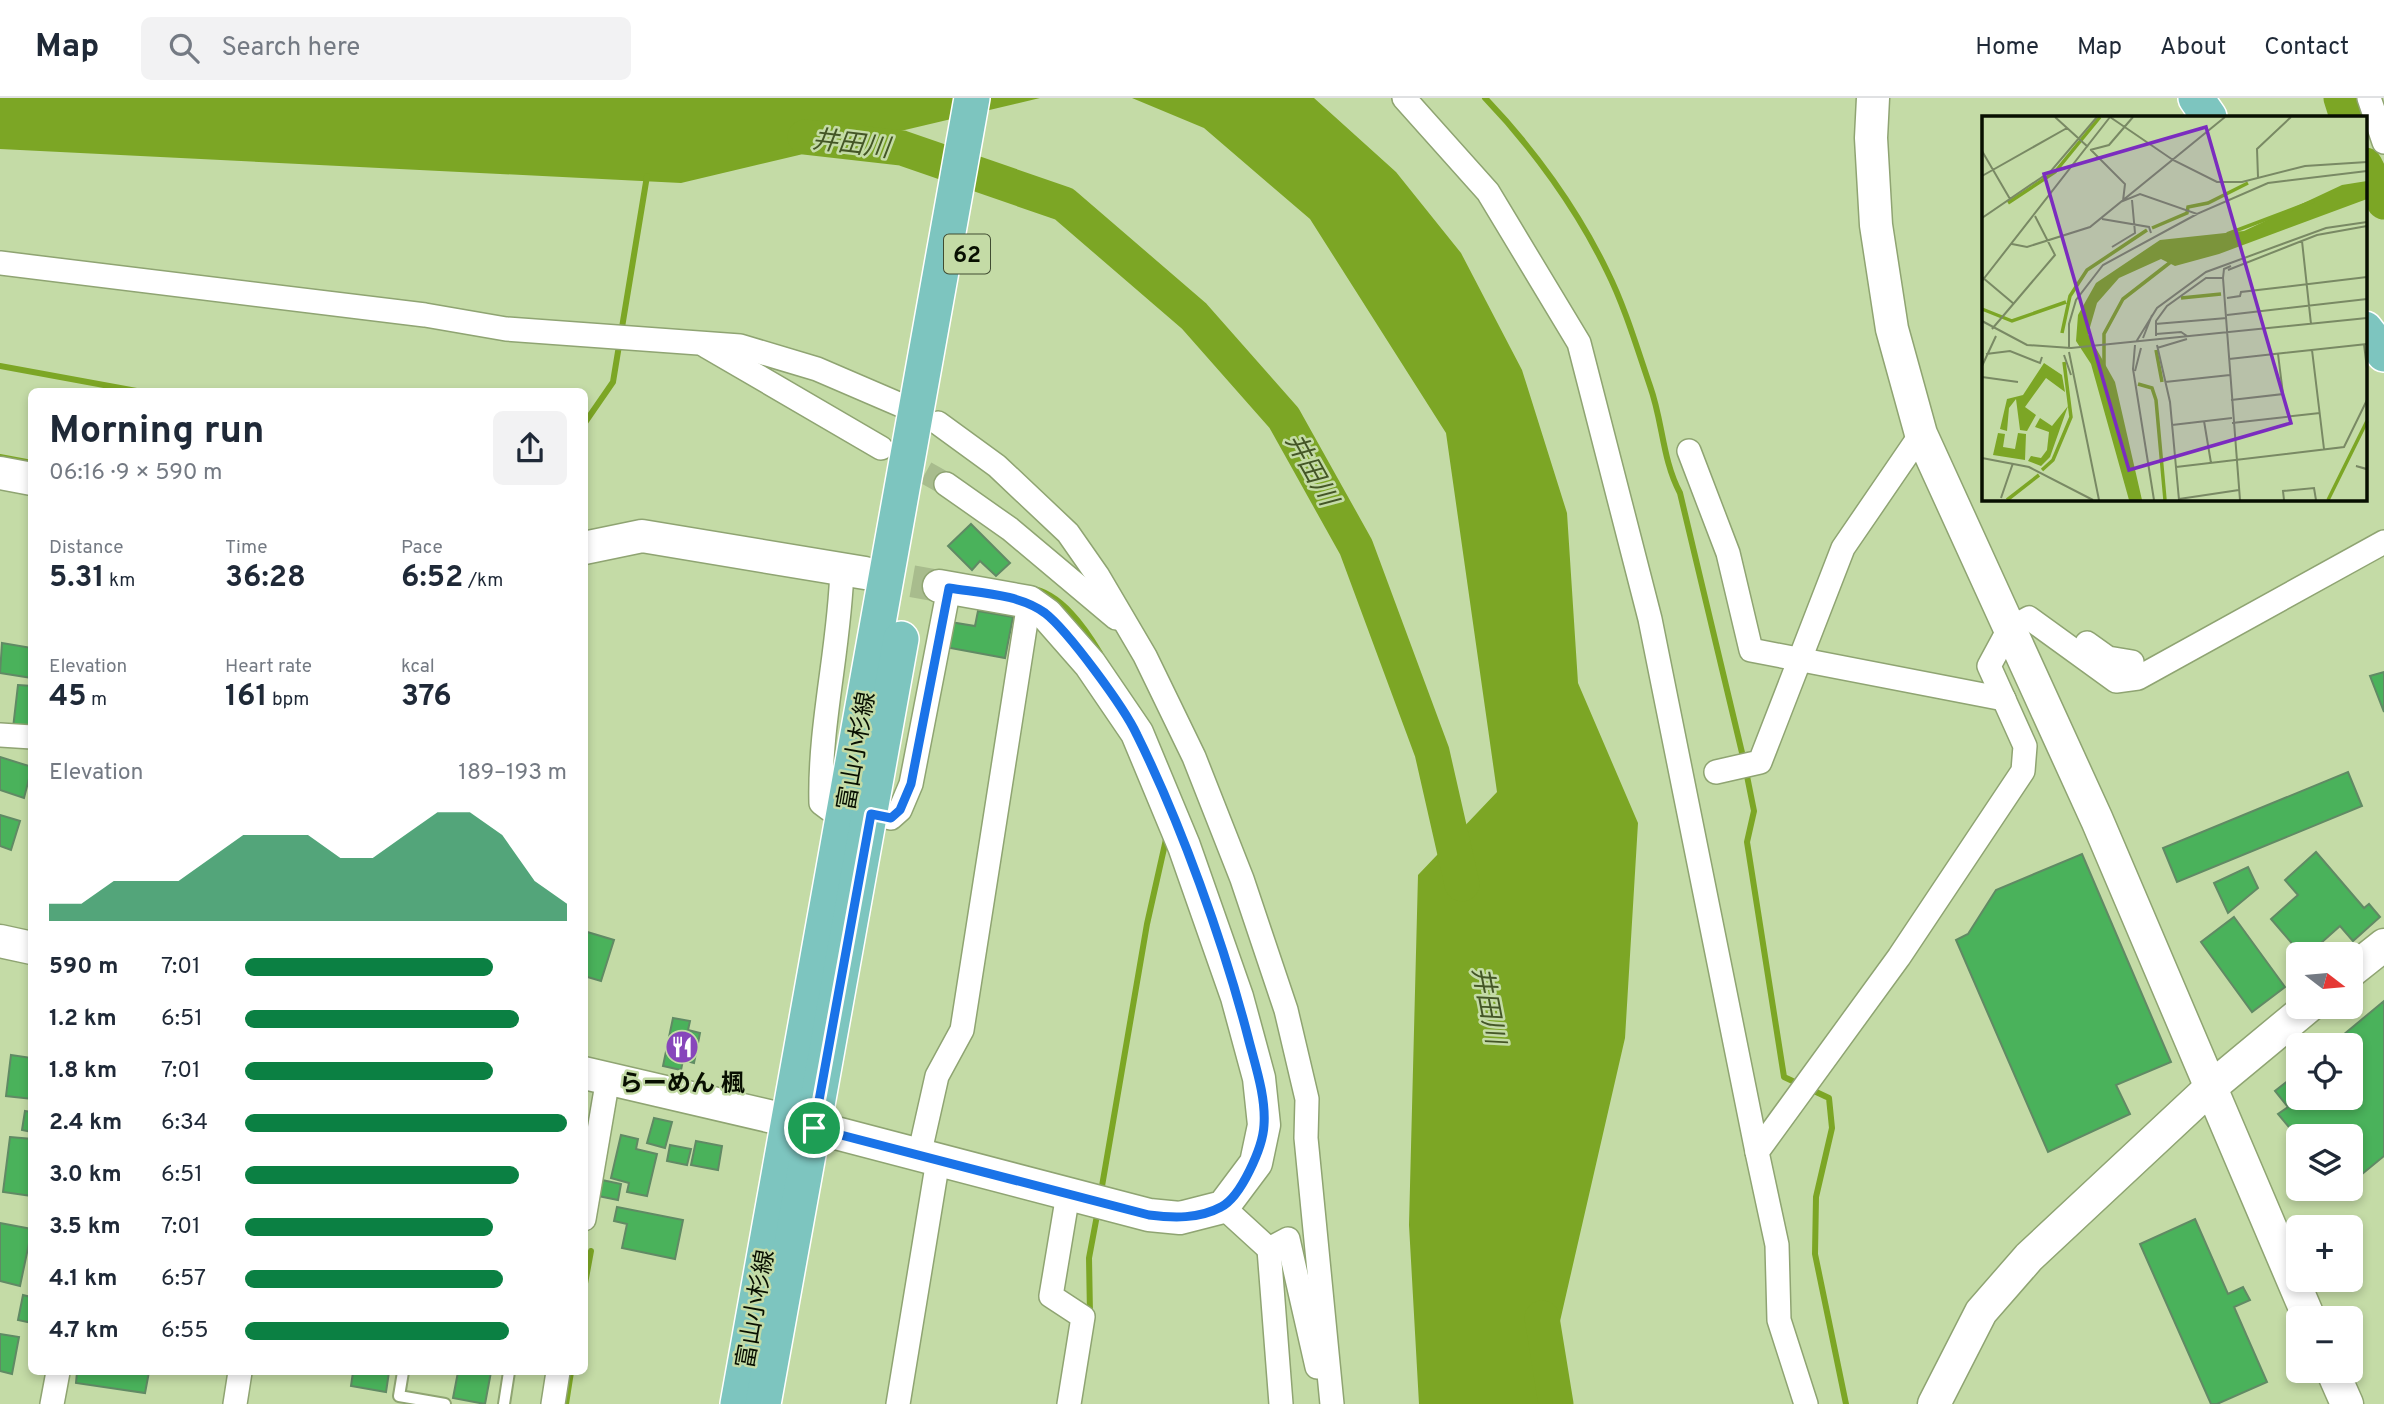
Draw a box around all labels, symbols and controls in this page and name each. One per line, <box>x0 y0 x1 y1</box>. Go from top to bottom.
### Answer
search box <box>141 17 631 80</box>
text: Map <box>35 27 99 69</box>
icon: search <box>165 29 203 67</box>
text: Search here <box>221 32 360 65</box>
text: Home <box>1975 33 2039 63</box>
text: Map <box>2077 33 2122 63</box>
text: About <box>2160 33 2226 63</box>
text: Contact <box>2264 33 2349 63</box>
inset map <box>1982 116 2366 500</box>
water label: 井田川 <box>810 124 894 167</box>
road number: 62 <box>944 234 990 274</box>
text: Morning run <box>49 408 265 457</box>
button: share <box>493 411 567 485</box>
water label: 井田川 <box>1276 428 1345 515</box>
text: 06:16 · 9 × 590 m <box>49 459 222 488</box>
text: Distance <box>49 536 124 560</box>
text: Time <box>225 536 268 560</box>
text: Pace <box>401 536 443 560</box>
text: 5.31 <box>49 560 105 597</box>
text: 36:28 <box>225 560 306 597</box>
text: 6:52 <box>401 560 463 597</box>
text: km <box>105 569 135 593</box>
text: /km <box>463 569 503 593</box>
text: Elevation <box>49 655 127 679</box>
text: Heart rate <box>225 655 312 679</box>
text: kcal <box>401 655 435 679</box>
text: 45 <box>49 679 87 716</box>
text: 161 <box>225 679 267 716</box>
text: 376 <box>401 679 452 716</box>
text: m <box>87 688 107 712</box>
text: bpm <box>267 688 309 712</box>
street label: 富山小杉線 <box>833 690 883 813</box>
text: Elevation <box>49 759 144 788</box>
text: 189–193 m <box>458 759 567 788</box>
north arrow <box>2286 942 2362 1018</box>
map controls <box>2286 942 2363 1383</box>
text: 590 m <box>49 953 118 982</box>
text: 7:01 <box>161 953 201 982</box>
water label: 井田川 <box>1463 964 1511 1050</box>
text: 1.2 km <box>49 1005 117 1034</box>
text: 6:51 <box>161 1005 203 1034</box>
restaurant icon: らーめん 楓 <box>663 1028 701 1066</box>
button: locate <box>2286 1033 2363 1110</box>
text: 1.8 km <box>49 1057 117 1086</box>
text: 7:01 <box>161 1057 201 1086</box>
place label: らーめん 楓 <box>619 1070 745 1100</box>
pin <box>784 1098 844 1158</box>
text: 2.4 km <box>49 1109 122 1138</box>
text: 6:34 <box>161 1109 208 1138</box>
icon: arrive <box>795 1109 833 1147</box>
button: layers <box>2286 1124 2363 1201</box>
text: 3.0 km <box>49 1161 122 1190</box>
text: 6:51 <box>161 1161 203 1190</box>
text: 3.5 km <box>49 1213 121 1242</box>
text: 7:01 <box>161 1213 201 1242</box>
button: + <box>2286 1215 2363 1292</box>
street label: 富山小杉線 <box>732 1248 782 1371</box>
text: 4.1 km <box>49 1265 117 1294</box>
text: 6:57 <box>161 1265 206 1294</box>
button: − <box>2286 1306 2363 1383</box>
text: 4.7 km <box>49 1317 119 1346</box>
text: 6:55 <box>161 1317 208 1346</box>

